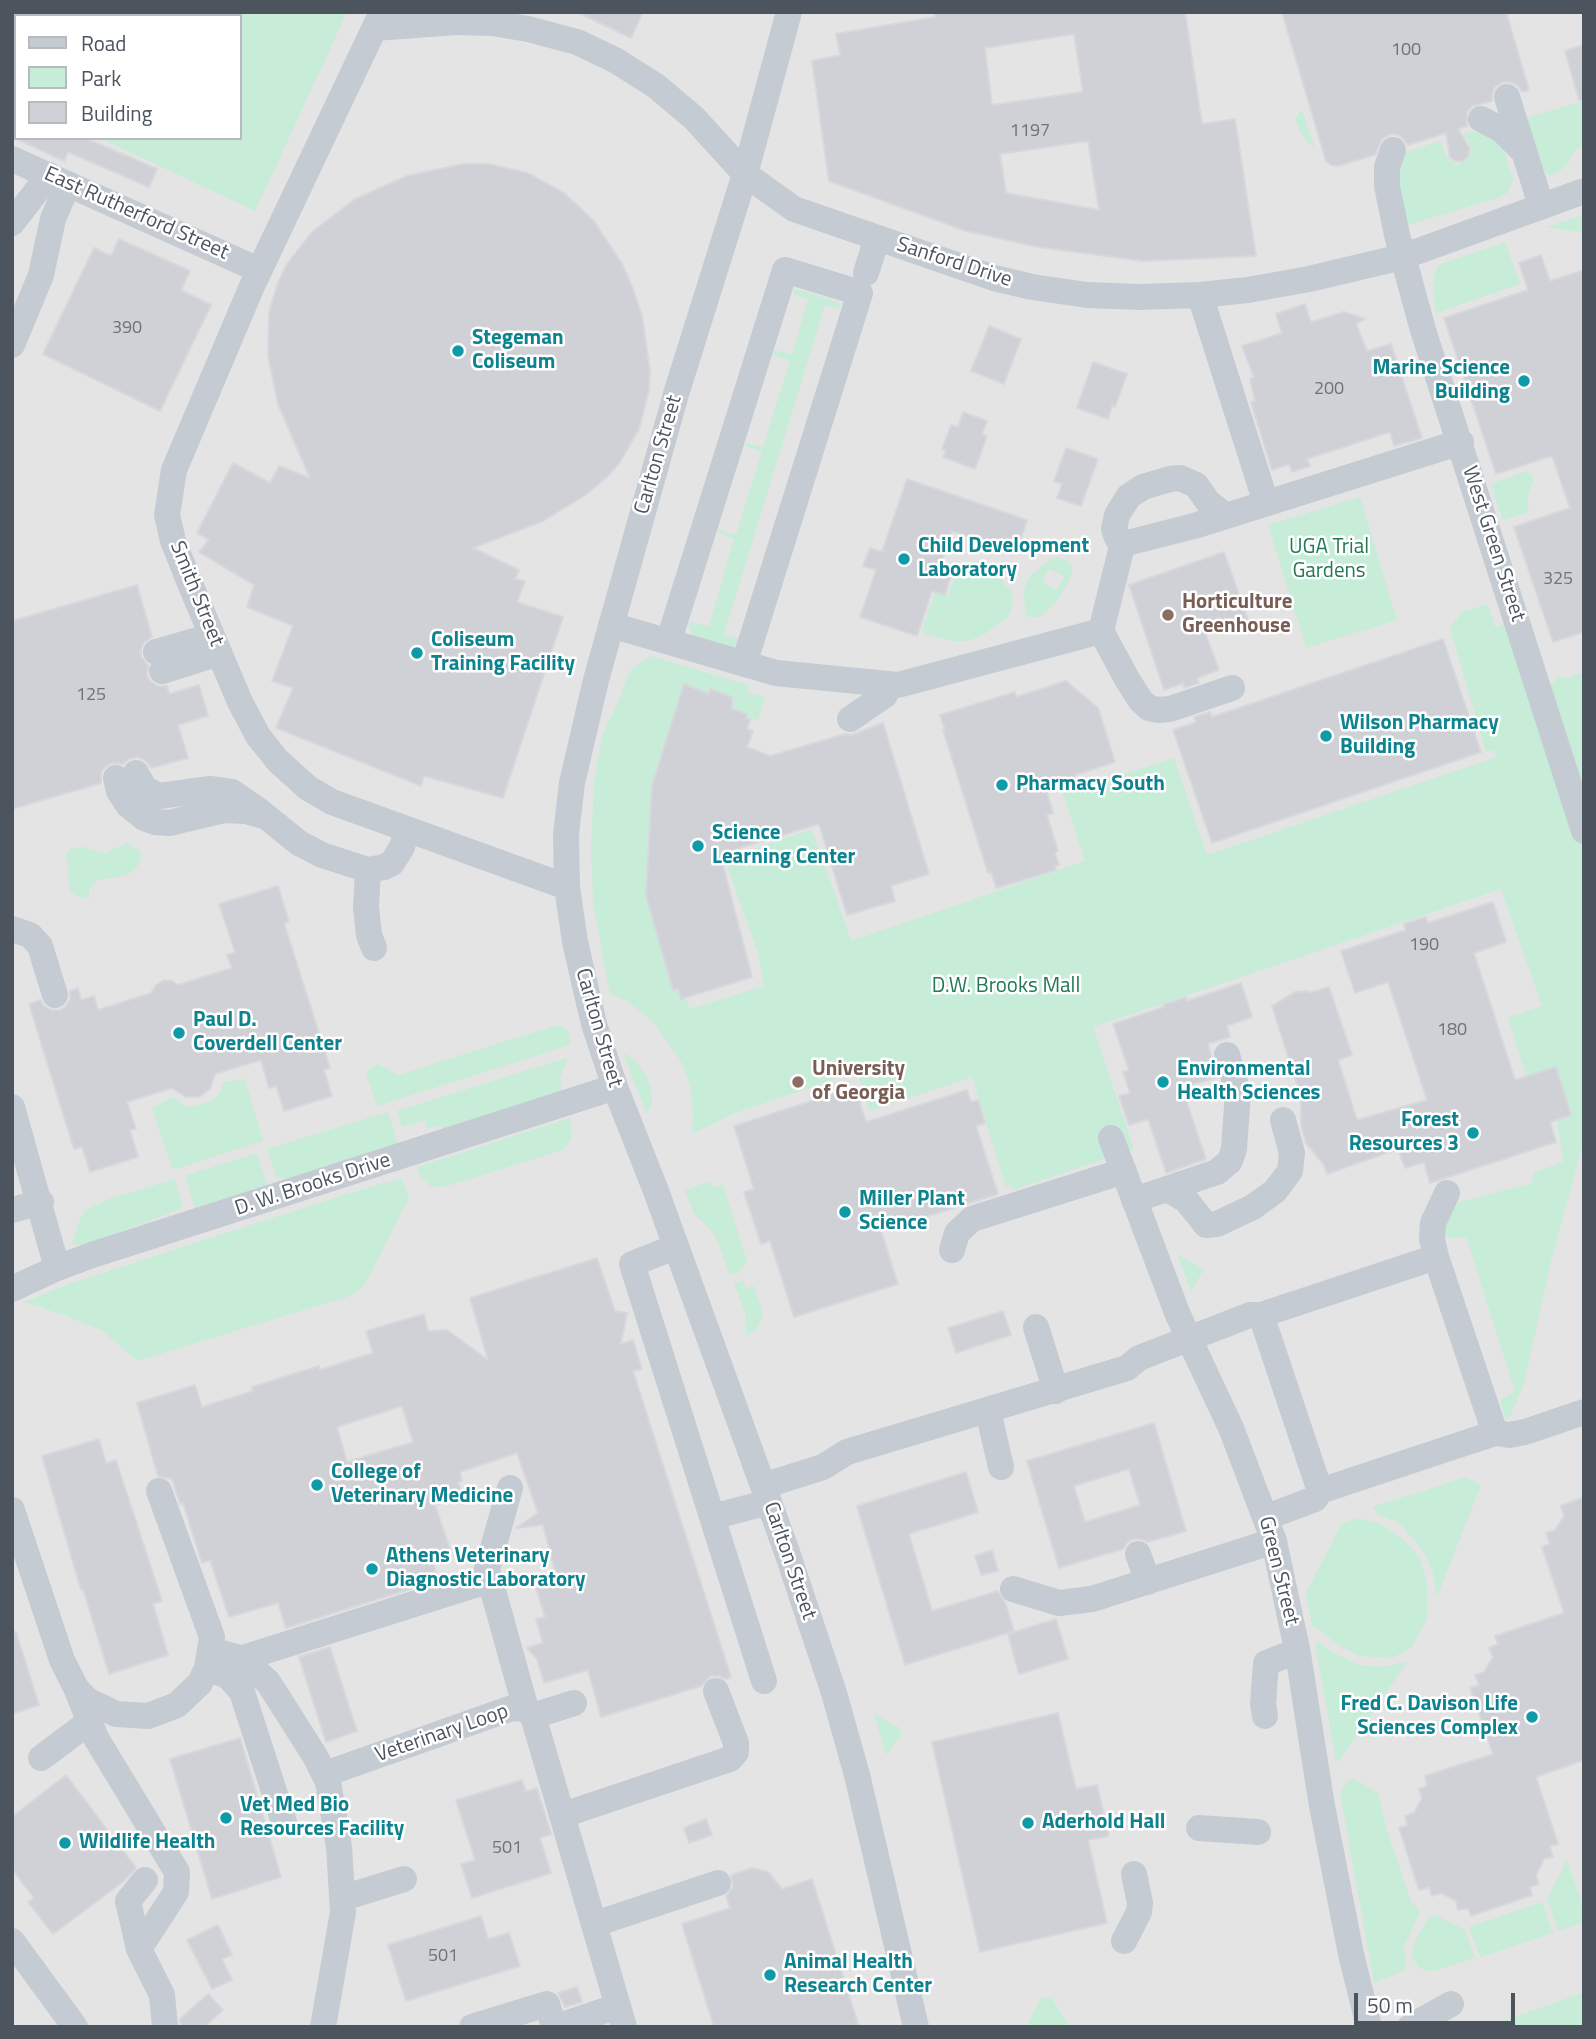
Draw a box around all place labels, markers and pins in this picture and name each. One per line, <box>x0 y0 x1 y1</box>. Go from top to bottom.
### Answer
place label: Stegeman Coliseum <box>472 326 564 376</box>
marker: Stegeman Coliseum <box>450 343 466 359</box>
place label: Marine Science Building <box>1373 356 1510 406</box>
marker: Marine Science Building <box>1516 373 1532 389</box>
place label: Child Development Laboratory <box>918 534 1089 584</box>
marker: Child Development Laboratory <box>896 551 912 567</box>
place label: Horticulture Greenhouse <box>1182 590 1293 640</box>
marker: Horticulture Greenhouse <box>1160 607 1176 623</box>
place label: Coliseum Training Facility <box>431 628 575 678</box>
marker: Coliseum Training Facility <box>409 645 425 661</box>
place label: Wilson Pharmacy Building <box>1340 711 1499 761</box>
marker: Wilson Pharmacy Building <box>1318 728 1334 744</box>
place label: Pharmacy South <box>1016 772 1165 798</box>
marker: Pharmacy South <box>994 777 1010 793</box>
place label: Science Learning Center <box>712 821 855 871</box>
marker: Science Learning Center <box>690 838 706 854</box>
place label: Paul D. Coverdell Center <box>193 1008 342 1058</box>
marker: Paul D. Coverdell Center <box>171 1025 187 1041</box>
place label: University of Georgia <box>812 1057 905 1107</box>
place label: Environmental Health Sciences <box>1177 1057 1321 1107</box>
marker: University of Georgia <box>790 1074 806 1090</box>
marker: Environmental Health Sciences <box>1155 1074 1171 1090</box>
place label: Forest Resources 3 <box>1349 1108 1459 1158</box>
marker: Forest Resources 3 <box>1465 1125 1481 1141</box>
place label: Miller Plant Science <box>859 1187 965 1237</box>
marker: Miller Plant Science <box>837 1204 853 1220</box>
place label: College of Veterinary Medicine <box>331 1460 513 1510</box>
marker: College of Veterinary Medicine <box>309 1477 325 1493</box>
place label: Athens Veterinary Diagnostic Laboratory <box>386 1544 585 1594</box>
marker: Athens Veterinary Diagnostic Laboratory <box>364 1561 380 1577</box>
place label: Fred C. Davison Life Sciences Complex <box>1340 1692 1518 1742</box>
marker: Fred C. Davison Life Sciences Complex <box>1524 1709 1540 1725</box>
place label: Vet Med Bio Resources Facility <box>240 1793 404 1843</box>
marker: Vet Med Bio Resources Facility <box>218 1810 234 1826</box>
place label: Aderhold Hall <box>1042 1810 1165 1836</box>
marker: Aderhold Hall <box>1020 1815 1036 1831</box>
place label: Wildlife Health <box>79 1830 215 1856</box>
marker: Wildlife Health <box>57 1835 73 1851</box>
place label: Animal Health Research Center <box>784 1950 932 2000</box>
marker: Animal Health Research Center <box>762 1967 778 1983</box>

